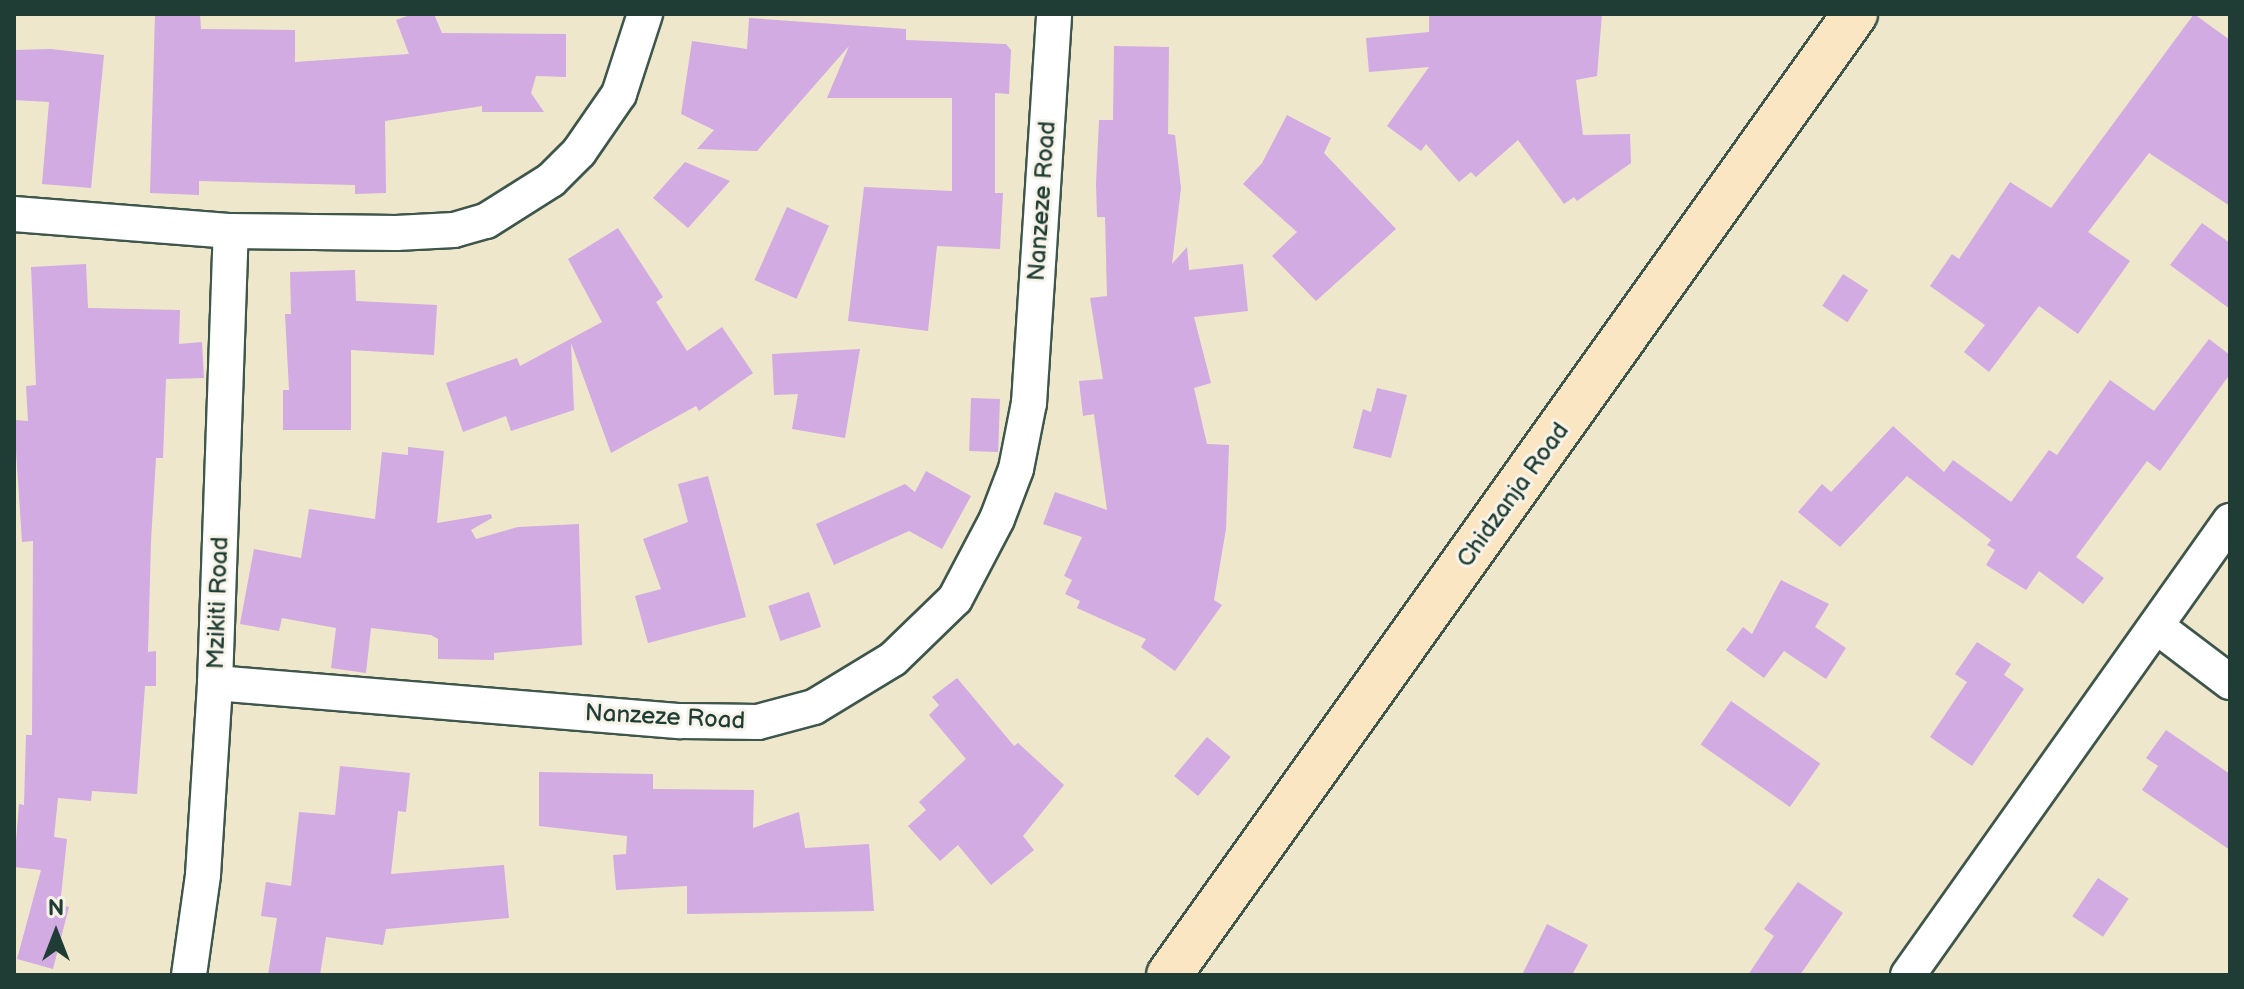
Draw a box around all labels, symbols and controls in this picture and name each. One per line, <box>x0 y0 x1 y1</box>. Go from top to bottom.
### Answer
street label: Nanzeze Road <box>1022 120 1062 282</box>
street label: Chidzanja Road <box>1451 417 1575 573</box>
street label: Mzikiti Road <box>201 536 235 670</box>
street label: Nanzeze Road <box>584 698 746 736</box>
north arrow <box>16 893 96 973</box>
text: N <box>48 895 64 922</box>

